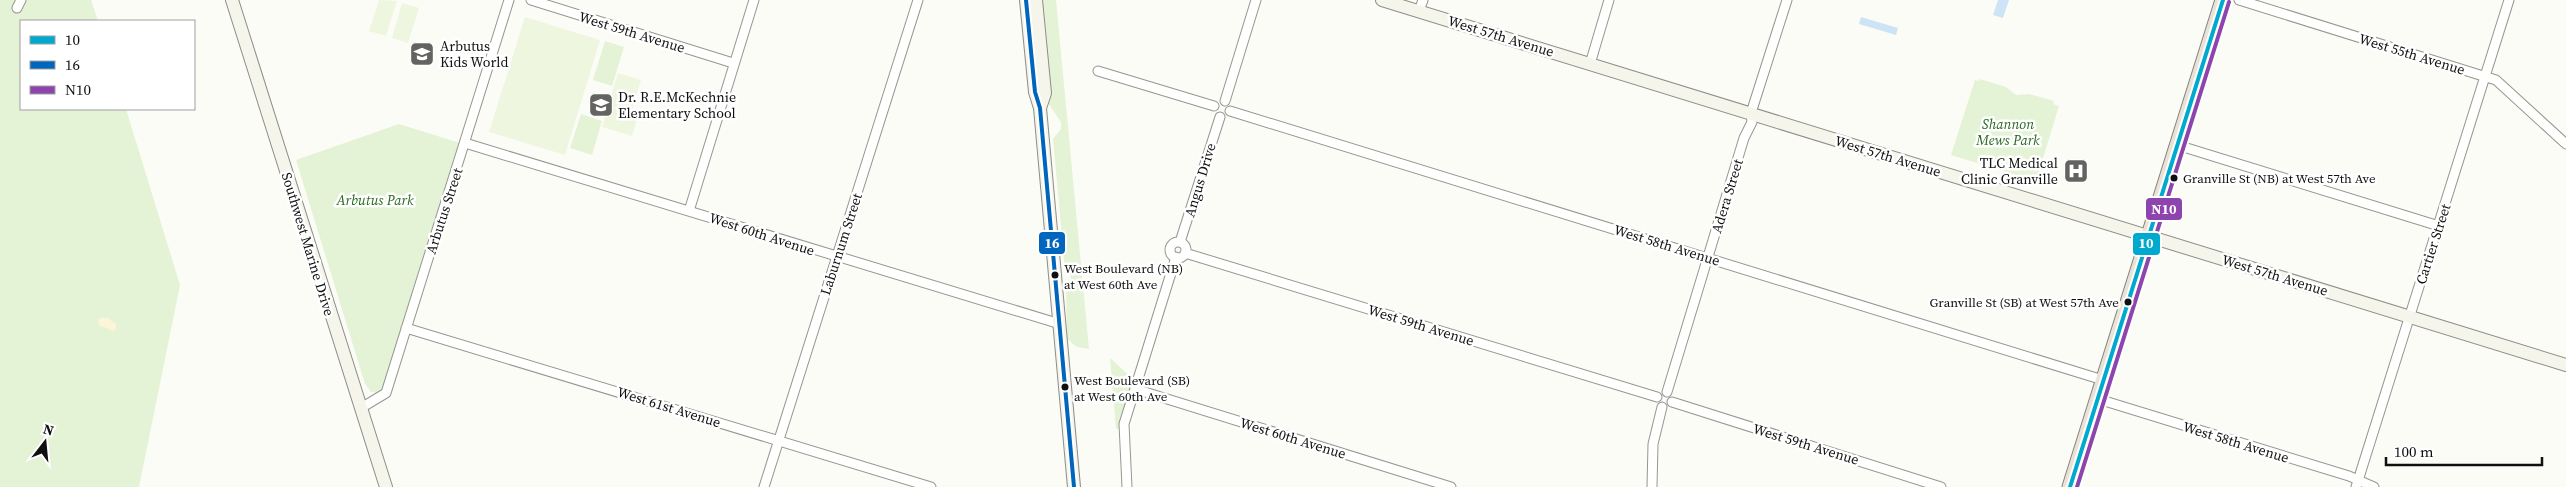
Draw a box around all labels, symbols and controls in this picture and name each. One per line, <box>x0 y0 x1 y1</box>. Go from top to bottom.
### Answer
street label: West 59th Avenue <box>577 6 687 58</box>
street label: West 57th Avenue <box>1446 10 1556 62</box>
legend <box>20 20 195 110</box>
street label: West 55th Avenue <box>2357 28 2467 80</box>
text: 10 <box>65 29 80 50</box>
place label: Arbutus Kids World <box>440 36 508 72</box>
school or university icon: Arbutus Kids World <box>409 41 435 67</box>
text: 16 <box>65 54 80 75</box>
text: N10 <box>65 79 91 100</box>
place label: Dr. R.E.McKechnie Elementary School <box>618 87 736 123</box>
school or university icon: Dr. R.E.McKechnie Elementary School <box>588 92 614 118</box>
park label: Shannon Mews Park <box>1975 114 2040 150</box>
street label: West 57th Avenue <box>1833 130 1943 182</box>
street label: Angus Drive <box>1179 141 1221 219</box>
place label: TLC Medical Clinic Granville <box>1961 153 2058 189</box>
street label: Adera Street <box>1706 156 1748 235</box>
hospital icon: TLC Medical Clinic Granville <box>2063 158 2089 184</box>
street label: Arbutus Street <box>421 165 467 257</box>
street label: Southwest Marine Drive <box>277 170 339 318</box>
place label: Granville St (NB) at West 57th Ave <box>2183 170 2376 187</box>
marker: Granville St (NB) at West 57th Ave <box>2169 173 2179 183</box>
park label: Arbutus Park <box>336 190 414 210</box>
street label: Laburnum Street <box>815 190 867 298</box>
line badge: N10 <box>2145 197 2183 221</box>
text: N10 <box>2151 199 2177 219</box>
street label: Cartier Street <box>2411 201 2456 287</box>
street label: West 60th Avenue <box>707 208 817 260</box>
street label: West 58th Avenue <box>1612 219 1722 271</box>
line badge: 16 <box>1038 231 1066 255</box>
line badge: 10 <box>2132 232 2161 256</box>
text: 16 <box>1044 233 1060 253</box>
text: 10 <box>2138 233 2154 253</box>
street label: West 57th Avenue <box>2220 249 2330 301</box>
place label: West Boulevard (NB) at West 60th Ave <box>1064 260 1183 293</box>
marker: West Boulevard (NB) at West 60th Ave <box>1050 270 1060 280</box>
place label: Granville St (SB) at West 57th Ave <box>1930 294 2119 311</box>
marker: Granville St (SB) at West 57th Ave <box>2123 297 2133 307</box>
street label: West 59th Avenue <box>1366 299 1476 351</box>
place label: West Boulevard (SB) at West 60th Ave <box>1074 372 1190 405</box>
street label: West 61st Avenue <box>615 382 723 432</box>
marker: West Boulevard (SB) at West 60th Ave <box>1060 382 1070 392</box>
street label: West 60th Avenue <box>1238 412 1348 464</box>
street label: West 58th Avenue <box>2181 416 2291 468</box>
north arrow <box>20 417 70 467</box>
text: N <box>41 418 56 441</box>
street label: West 59th Avenue <box>1751 418 1861 470</box>
scale bar <box>2386 434 2542 466</box>
text: 100 m <box>2394 441 2434 462</box>

